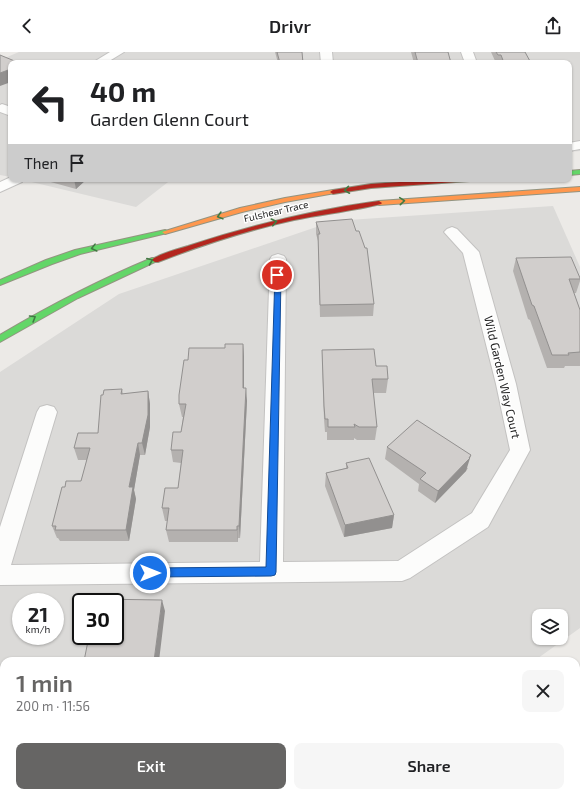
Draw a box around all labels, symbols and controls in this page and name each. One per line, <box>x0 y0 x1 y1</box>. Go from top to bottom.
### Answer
icon: back <box>16 15 38 37</box>
text: Drivr <box>269 15 311 37</box>
icon: share <box>542 15 564 37</box>
text: 40 m <box>90 74 156 108</box>
icon: left <box>24 76 76 128</box>
text: Garden Glenn Court <box>90 108 249 130</box>
icon: arrive <box>66 152 88 174</box>
text: Then <box>24 154 58 172</box>
one-way arrow <box>344 185 350 194</box>
one-way arrow <box>399 196 405 205</box>
street label: Fulshear Trace <box>242 198 310 224</box>
one-way arrow <box>217 211 224 220</box>
one-way arrow <box>271 219 277 227</box>
one-way arrow <box>91 243 98 252</box>
one-way arrow <box>146 257 153 265</box>
pin <box>260 258 294 292</box>
icon: arrive <box>266 264 288 286</box>
street label: Wild Garden Way Court <box>482 314 524 440</box>
one-way arrow <box>29 315 36 323</box>
position arrow <box>129 552 171 594</box>
speed limit sign: 30 <box>72 593 124 645</box>
text: 21 <box>28 602 48 626</box>
map controls <box>532 609 568 645</box>
button: layers <box>532 609 568 645</box>
text: km/h <box>26 623 50 635</box>
text: 1 min <box>16 668 73 697</box>
button: close <box>522 670 564 712</box>
text: 200 m · 11:56 <box>16 698 90 714</box>
button: Exit <box>16 743 286 789</box>
button: Share <box>294 743 564 789</box>

